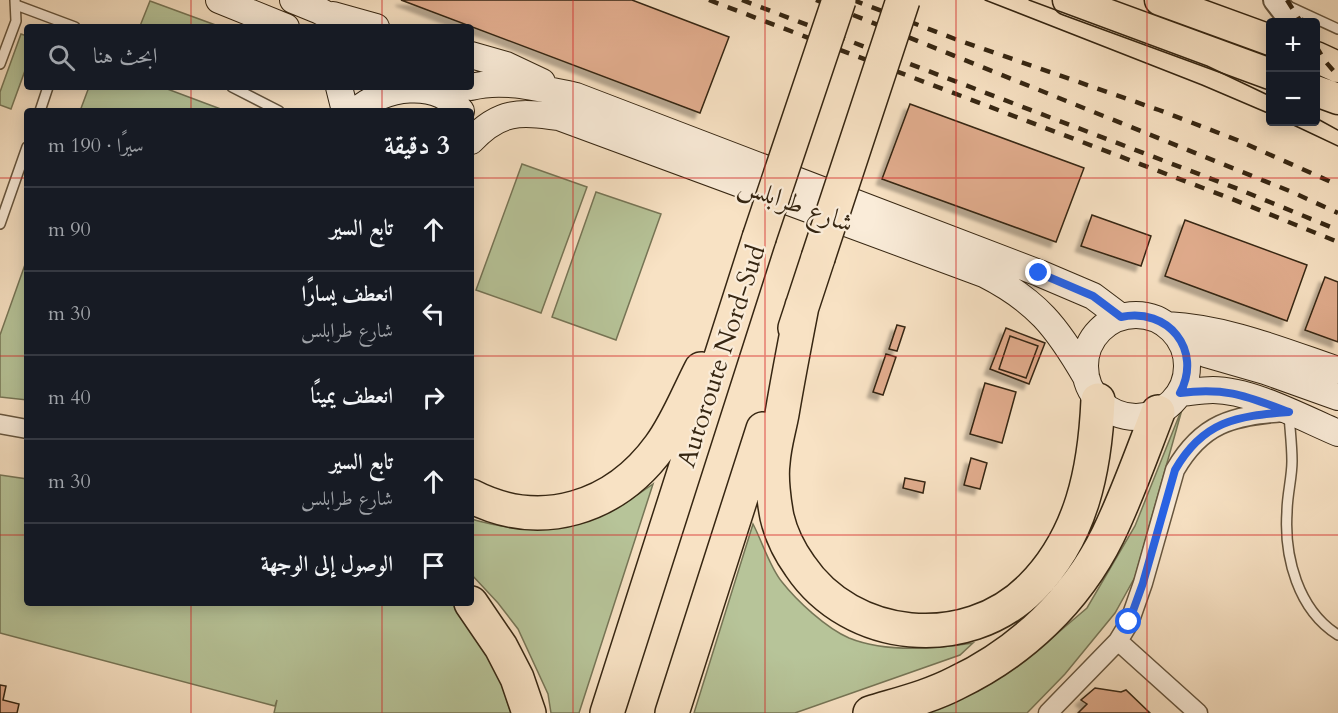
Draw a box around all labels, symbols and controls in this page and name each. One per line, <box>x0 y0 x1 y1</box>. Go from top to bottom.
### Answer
map controls <box>1266 18 1320 126</box>
button: + <box>1266 18 1320 72</box>
search box <box>24 24 474 90</box>
icon: search <box>45 41 78 74</box>
text: ابحث هنا <box>93 41 158 71</box>
button: − <box>1266 72 1320 126</box>
text: 3 دقيقة <box>384 128 450 163</box>
text: سيرًا · 190 m <box>48 132 144 159</box>
street label: شارع طرابلس <box>732 167 858 245</box>
text: تابع السير <box>330 213 393 243</box>
icon: ahead <box>417 213 450 246</box>
text: 90 m <box>48 216 91 243</box>
street label: Autoroute Nord-Sud <box>668 240 774 472</box>
route end <box>1025 259 1051 285</box>
text: انعطف يسارًا <box>302 279 393 309</box>
icon: left <box>417 297 450 330</box>
text: 30 m <box>48 300 91 327</box>
text: شارع طرابلس <box>301 317 393 344</box>
text: انعطف يمينًا <box>310 381 393 411</box>
icon: right <box>417 381 450 414</box>
text: 40 m <box>48 384 91 411</box>
text: تابع السير <box>330 447 393 477</box>
icon: ahead <box>417 465 450 498</box>
text: 30 m <box>48 468 91 495</box>
text: شارع طرابلس <box>301 485 393 512</box>
text: الوصول إلى الوجهة <box>261 549 393 579</box>
icon: arrive <box>417 549 450 582</box>
route start <box>1115 608 1141 634</box>

